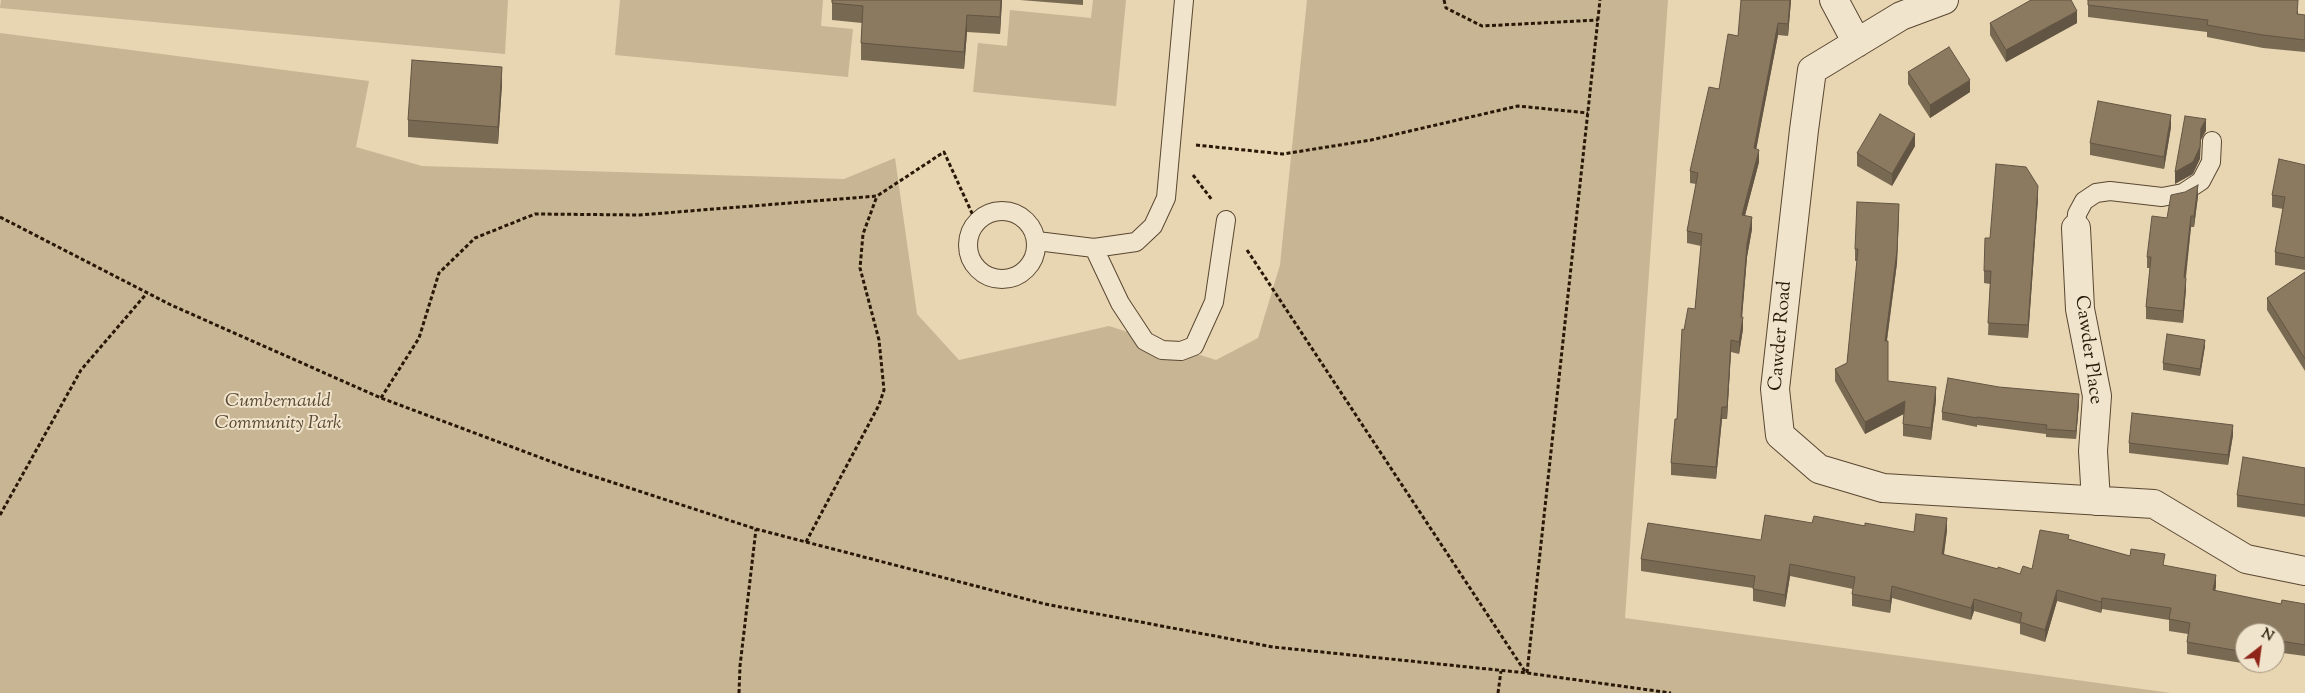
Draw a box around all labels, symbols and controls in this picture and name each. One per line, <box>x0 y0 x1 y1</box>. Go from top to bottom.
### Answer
street label: Cawder Road <box>1766 280 1798 392</box>
street label: Cawder Place <box>2068 294 2106 406</box>
park label: Cumbernauld Community Park <box>214 392 342 436</box>
north arrow <box>2235 623 2285 673</box>
text: N <box>2257 624 2277 647</box>

